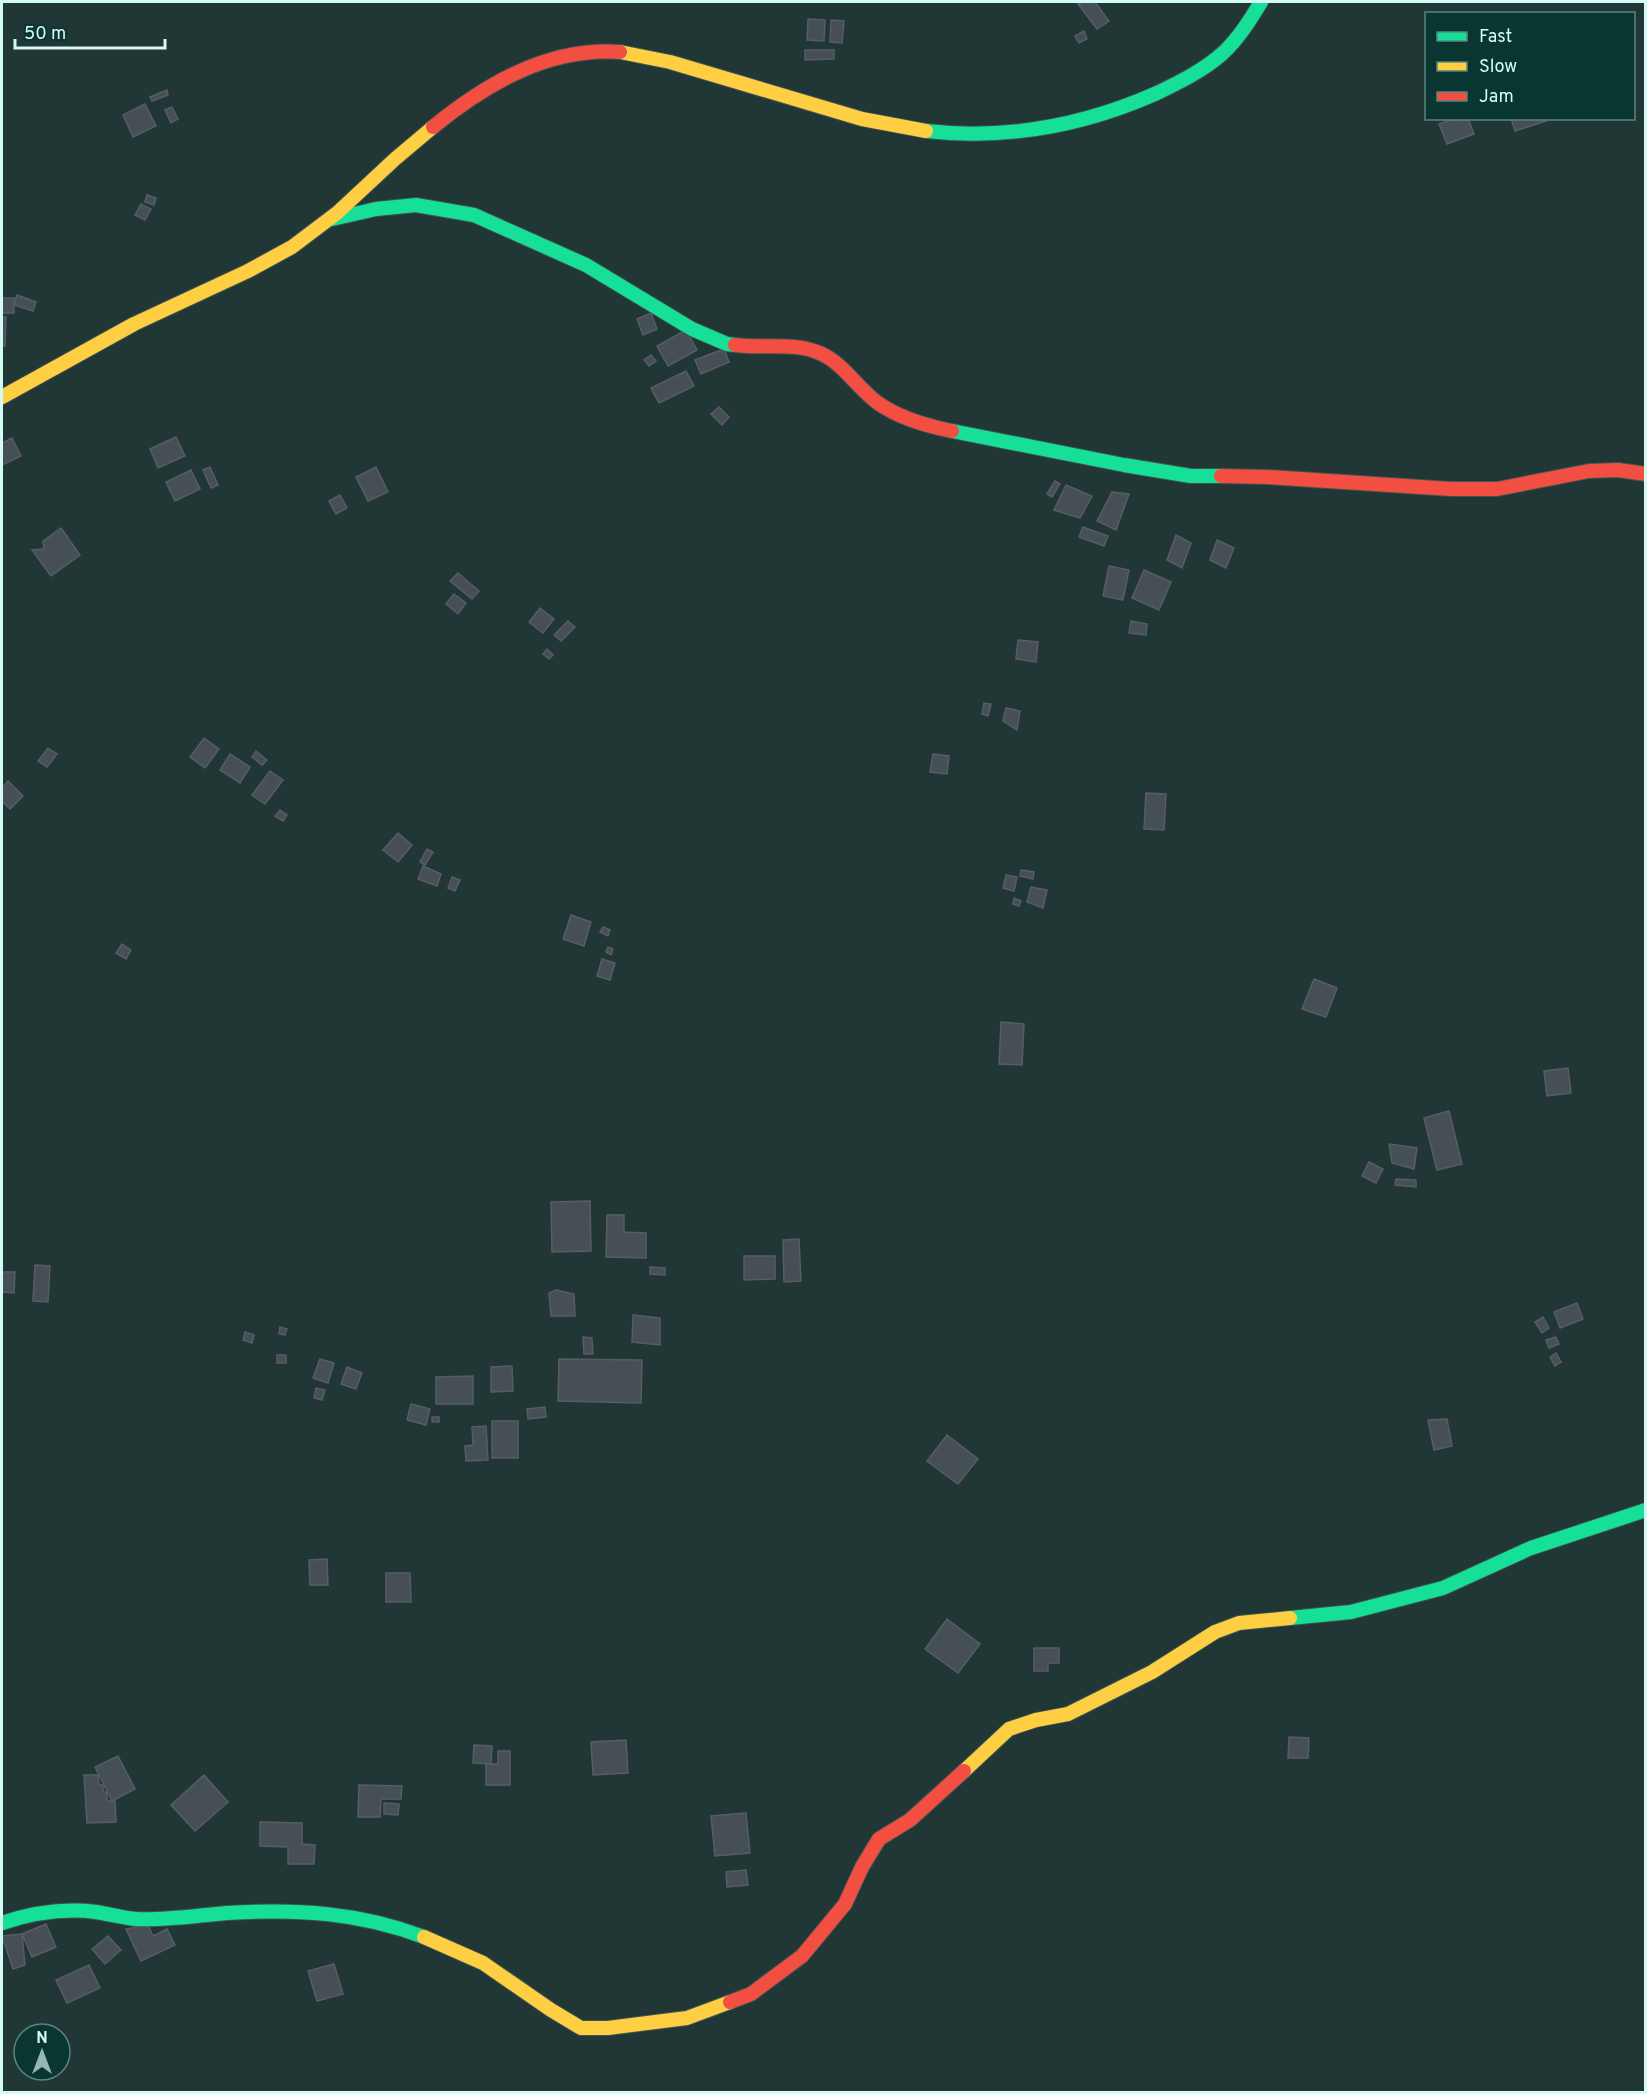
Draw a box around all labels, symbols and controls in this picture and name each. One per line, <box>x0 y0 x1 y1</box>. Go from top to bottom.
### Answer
scale bar <box>15 12 165 50</box>
legend <box>1425 12 1635 120</box>
text: 50 m <box>24 23 66 46</box>
text: Fast <box>1479 26 1512 49</box>
text: Slow <box>1479 56 1517 79</box>
text: Jam <box>1479 86 1514 109</box>
north arrow <box>12 2022 72 2082</box>
text: N <box>36 2029 48 2049</box>

